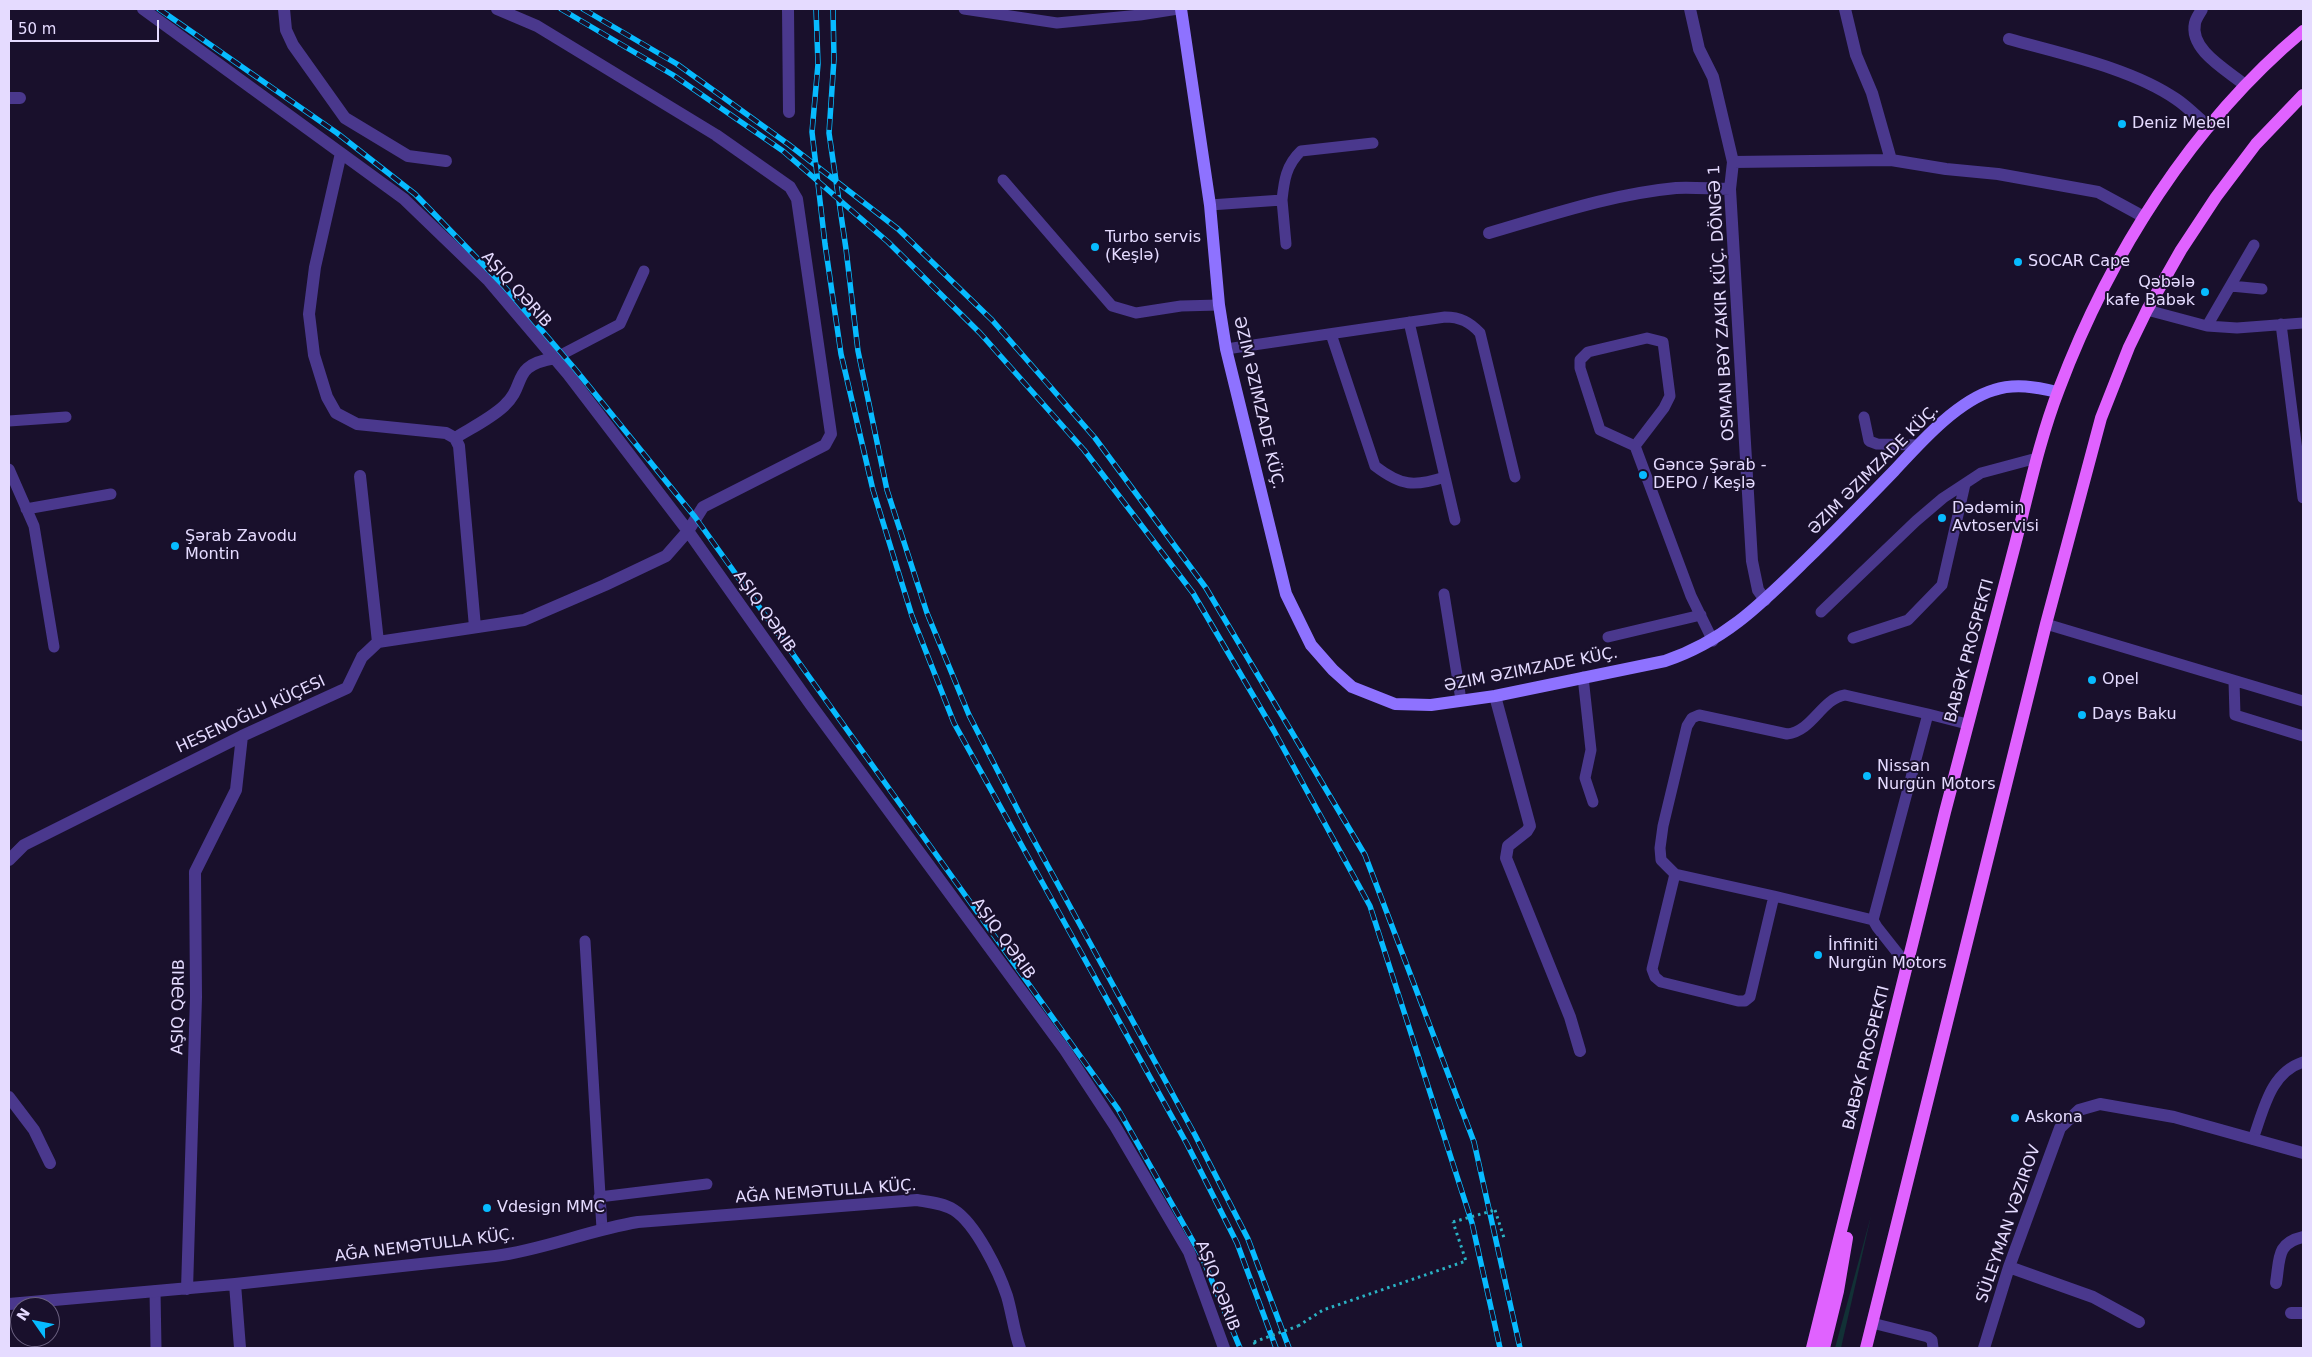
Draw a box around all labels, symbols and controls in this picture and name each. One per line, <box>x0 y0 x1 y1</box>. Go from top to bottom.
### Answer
scale bar <box>12 10 161 42</box>
text: 50 m <box>18 20 56 38</box>
place label: Deniz Mebel <box>2132 114 2230 134</box>
marker: Deniz Mebel <box>2116 118 2128 130</box>
street label: OSMAN BƏY ZAKIR KÜÇ. DÖNGƏ 1 <box>1705 164 1739 442</box>
place label: Turbo servis (Keşlə) <box>1105 228 1201 266</box>
marker: Turbo servis (Keşlə) <box>1089 241 1101 253</box>
street label: AŞIQ QƏRIB <box>477 248 555 332</box>
place label: SOCAR Cape <box>2028 252 2130 272</box>
marker: SOCAR Cape <box>2012 256 2024 268</box>
place label: Qəbələ kafe Babək <box>2106 273 2195 311</box>
marker: Qəbələ kafe Babək <box>2199 286 2211 298</box>
street label: ƏZIM ƏZIMZADE KÜÇ. <box>1229 315 1287 491</box>
street label: ƏZIM ƏZIMZADE KÜÇ. <box>1805 401 1943 539</box>
place label: Gəncə Şərab - DEPO / Keşlə <box>1653 456 1767 494</box>
marker: Gəncə Şərab - DEPO / Keşlə <box>1637 469 1649 481</box>
place label: Dədəmin Avtoservisi <box>1952 499 2039 537</box>
marker: Dədəmin Avtoservisi <box>1936 512 1948 524</box>
place label: Şərab Zavodu Montin <box>185 527 297 565</box>
marker: Şərab Zavodu Montin <box>169 540 181 552</box>
street label: AŞIQ QƏRIB <box>729 567 799 657</box>
street label: BABƏK PROSPEKTI <box>1942 577 1998 725</box>
street label: ƏZIM ƏZIMZADE KÜÇ. <box>1442 644 1620 696</box>
place label: Opel <box>2102 670 2139 690</box>
street label: HESENOĞLU KÜÇESI <box>173 672 329 758</box>
marker: Opel <box>2086 674 2098 686</box>
place label: Days Baku <box>2092 705 2177 725</box>
marker: Days Baku <box>2076 709 2088 721</box>
place label: Nissan Nurgün Motors <box>1877 757 1995 795</box>
marker: Nissan Nurgün Motors <box>1861 770 1873 782</box>
street label: AŞIQ QƏRIB <box>967 895 1039 983</box>
place label: İnfiniti Nurgün Motors <box>1828 936 1946 974</box>
marker: İnfiniti Nurgün Motors <box>1812 949 1824 961</box>
street label: AŞIQ QƏRIB <box>169 959 189 1055</box>
street label: BABƏK PROSPEKTI <box>1840 984 1894 1132</box>
place label: Askona <box>2025 1108 2083 1128</box>
marker: Askona <box>2009 1112 2021 1124</box>
street label: SÜLEYMAN VƏZIROV <box>1973 1142 2045 1306</box>
street label: AĞA NEMƏTULLA KÜÇ. <box>735 1176 917 1208</box>
place label: Vdesign MMC <box>497 1198 605 1218</box>
marker: Vdesign MMC <box>481 1202 493 1214</box>
street label: AĞA NEMƏTULLA KÜÇ. <box>334 1225 516 1267</box>
street label: AŞIQ QƏRIB <box>1191 1238 1243 1334</box>
north arrow <box>10 1297 60 1347</box>
text: N <box>13 1305 33 1324</box>

